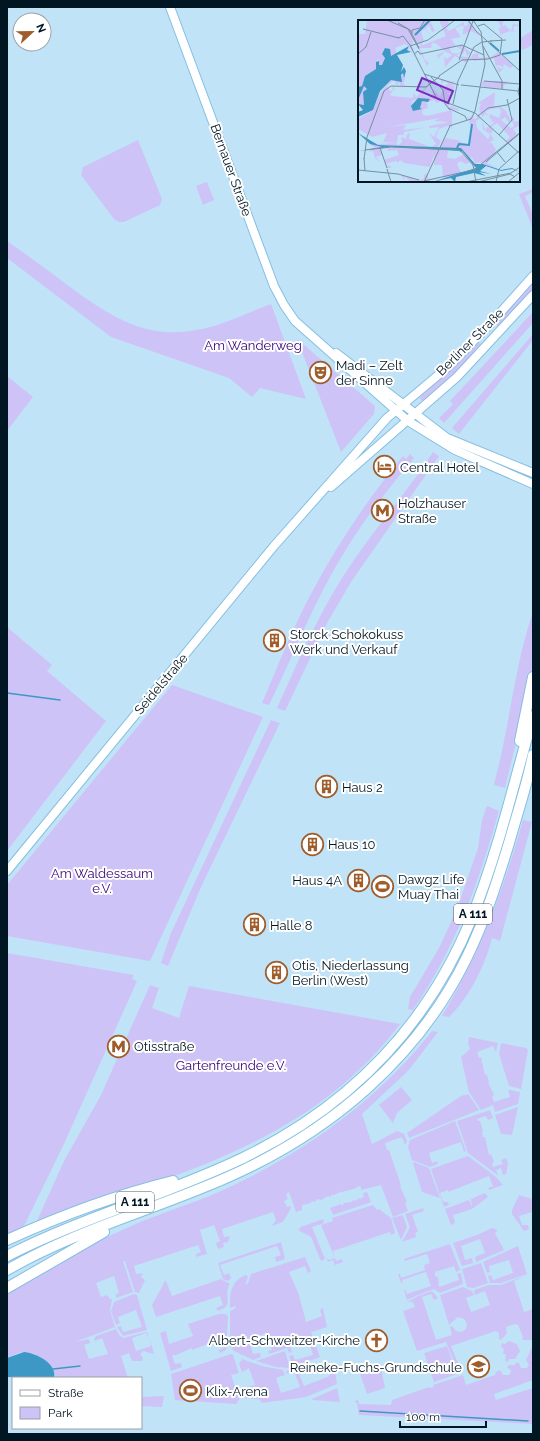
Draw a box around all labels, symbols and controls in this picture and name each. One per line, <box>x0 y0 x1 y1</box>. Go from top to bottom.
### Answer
north arrow <box>12 12 52 52</box>
inset map <box>358 20 520 182</box>
text: N <box>33 22 48 35</box>
street label: Bernauer Straße <box>207 122 255 218</box>
street label: Berliner Straße <box>433 305 507 379</box>
park label: Am Wanderweg <box>204 338 302 353</box>
place label: Madi – Zelt der Sinne <box>336 358 404 388</box>
theatre icon: Madi – Zelt der Sinne <box>308 359 334 385</box>
hotel icon: Central Hotel <box>372 454 398 480</box>
place label: Central Hotel <box>400 460 479 475</box>
place label: Holzhauser Straße <box>398 496 466 526</box>
metro station icon: Holzhauser Straße <box>369 497 395 523</box>
place label: Storck Schokokuss Werk und Verkauf <box>290 627 403 657</box>
building icon: Storck Schokokuss Werk und Verkauf <box>262 628 288 654</box>
street label: Seidelstraße <box>131 650 191 717</box>
building icon: Haus 2 <box>314 774 340 800</box>
place label: Haus 2 <box>342 780 383 795</box>
building icon: Haus 10 <box>300 831 326 857</box>
place label: Haus 10 <box>328 837 375 852</box>
park label: Am Waldessaum e.V. <box>51 866 153 896</box>
building icon: Haus 4A <box>345 867 371 893</box>
place label: Dawgz Life Muay Thai <box>398 872 465 902</box>
place label: Haus 4A <box>292 873 342 888</box>
sports icon: Dawgz Life Muay Thai <box>369 873 395 899</box>
road number: A 111 <box>454 904 492 924</box>
building icon: Halle 8 <box>241 912 267 938</box>
place label: Halle 8 <box>270 918 313 933</box>
place label: Otis, Niederlassung Berlin (West) <box>292 958 409 988</box>
building icon: Otis, Niederlassung Berlin (West) <box>263 959 289 985</box>
metro station icon: Otisstraße <box>105 1033 131 1059</box>
place label: Otisstraße <box>134 1039 195 1054</box>
park label: Gartenfreunde e.V. <box>176 1058 286 1073</box>
road number: A 111 <box>116 1192 154 1212</box>
church icon: Albert-Schweitzer-Kirche <box>363 1327 389 1353</box>
place label: Albert-Schweitzer-Kirche <box>209 1333 360 1348</box>
school or university icon: Reineke-Fuchs-Grundschule <box>465 1354 491 1380</box>
place label: Reineke-Fuchs-Grundschule <box>290 1360 462 1375</box>
legend <box>12 1377 142 1429</box>
sports icon: Klix-Arena <box>178 1378 204 1404</box>
place label: Klix-Arena <box>206 1384 268 1399</box>
text: Straße <box>48 1386 84 1400</box>
scale bar <box>400 1403 486 1429</box>
text: Park <box>48 1406 73 1420</box>
text: 100 m <box>406 1410 440 1424</box>

